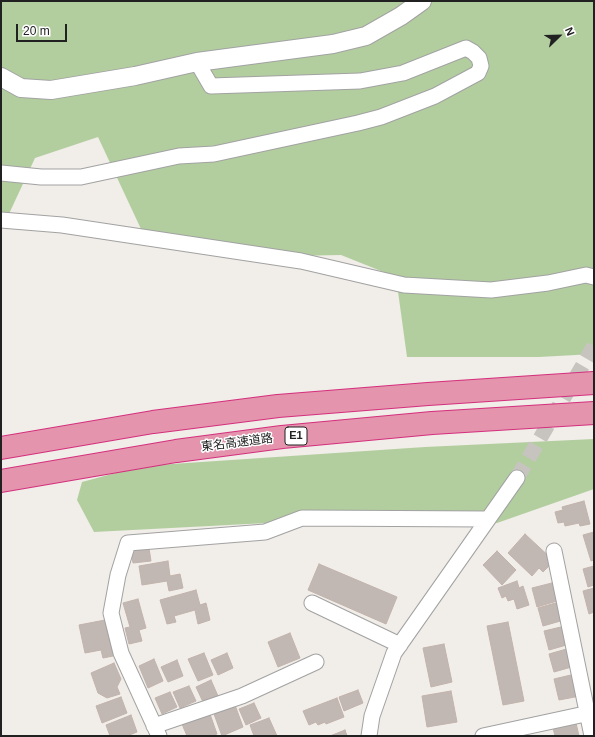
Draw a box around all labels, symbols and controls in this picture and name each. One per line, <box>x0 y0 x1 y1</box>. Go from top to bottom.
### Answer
scale bar <box>18 16 69 42</box>
north arrow <box>539 16 579 56</box>
text: 20 m <box>23 24 50 38</box>
text: N <box>563 25 577 37</box>
road number: E1 <box>285 427 307 445</box>
street label: 東名高速道路 <box>200 431 274 455</box>

